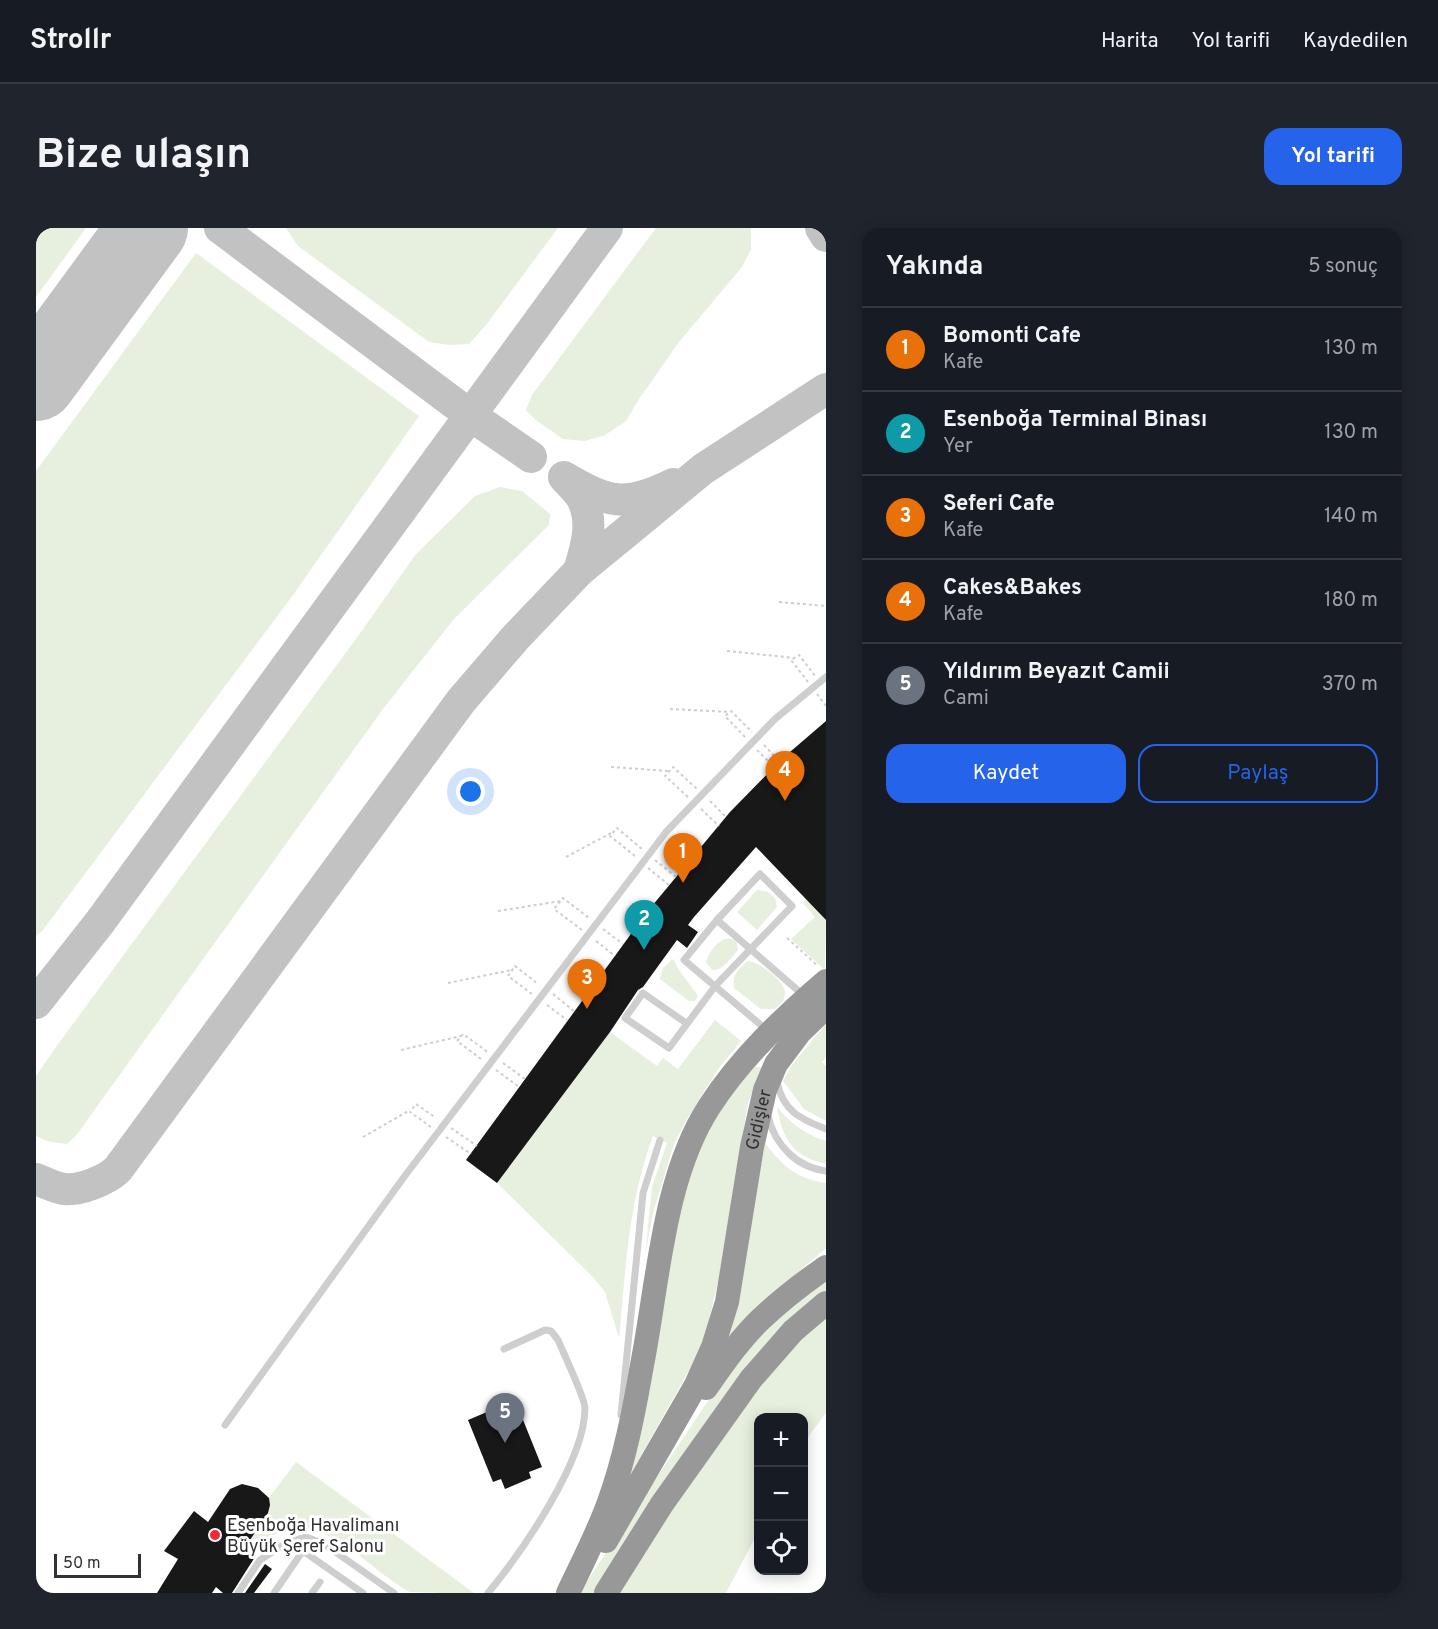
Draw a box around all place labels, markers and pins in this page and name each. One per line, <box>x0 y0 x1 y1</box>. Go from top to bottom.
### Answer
pin: 4 <box>766 752 804 801</box>
pin: 1 <box>664 834 702 883</box>
pin: 2 <box>624 900 664 950</box>
pin: 3 <box>568 960 606 1009</box>
pin: 5 <box>486 1394 524 1443</box>
place label: Esenboğa Havalimanı Büyük Şeref Salonu <box>227 1515 399 1559</box>
marker: Esenboğa Havalimanı Büyük Şeref Salonu <box>208 1528 222 1542</box>

